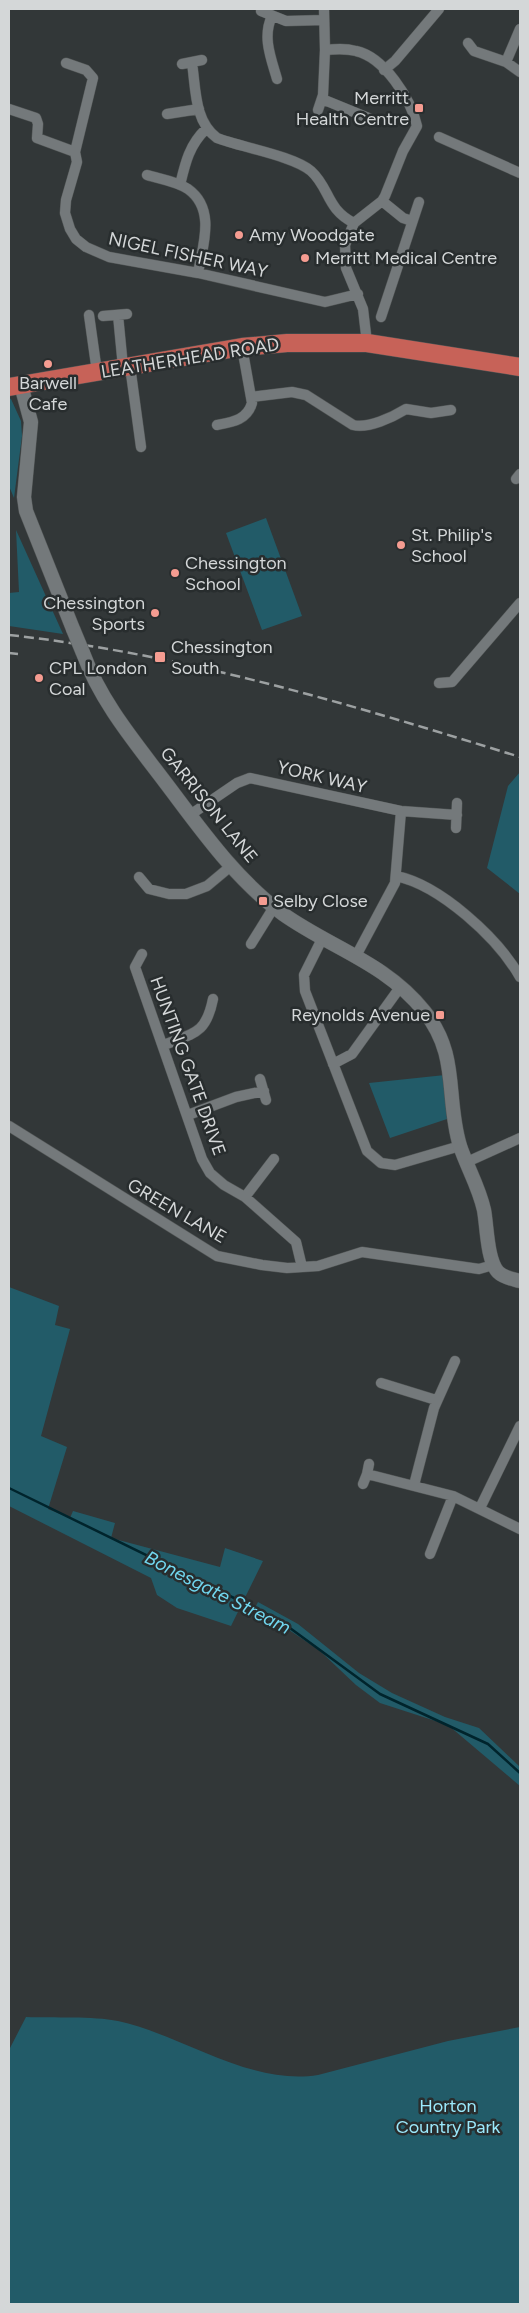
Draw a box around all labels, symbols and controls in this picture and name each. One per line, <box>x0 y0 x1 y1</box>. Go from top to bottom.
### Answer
place label: Merritt Health Centre <box>296 87 409 130</box>
marker: Merritt Health Centre <box>413 102 425 114</box>
place label: Amy Woodgate <box>249 224 375 246</box>
street label: NIGEL FISHER WAY <box>106 227 270 283</box>
marker: Amy Woodgate <box>233 229 245 241</box>
place label: Merritt Medical Centre <box>315 247 497 269</box>
marker: Merritt Medical Centre <box>299 252 311 264</box>
street label: LEATHERHEAD ROAD <box>99 333 281 383</box>
marker: Barwell Cafe <box>42 358 54 370</box>
place label: Barwell Cafe <box>19 372 77 415</box>
place label: St. Philip's School <box>411 524 492 567</box>
marker: St. Philip's School <box>395 539 407 551</box>
place label: Chessington School <box>185 552 287 595</box>
marker: Chessington School <box>169 567 181 579</box>
place label: Chessington Sports <box>43 592 145 635</box>
marker: Chessington Sports <box>149 607 161 619</box>
place label: Chessington South <box>171 636 273 679</box>
marker: Chessington South <box>153 650 167 664</box>
place label: CPL London Coal <box>49 657 147 700</box>
marker: CPL London Coal <box>33 672 45 684</box>
street label: GARRISON LANE <box>156 743 262 867</box>
street label: YORK WAY <box>275 756 369 798</box>
place label: Selby Close <box>273 890 368 912</box>
marker: Selby Close <box>257 895 269 907</box>
street label: HUNTING GATE DRIVE <box>145 973 231 1159</box>
place label: Reynolds Avenue <box>291 1004 430 1026</box>
marker: Reynolds Avenue <box>434 1009 446 1021</box>
street label: GREEN LANE <box>124 1174 230 1248</box>
water label: Bonesgate Stream <box>141 1546 294 1639</box>
park label: Horton Country Park <box>396 2095 501 2138</box>

